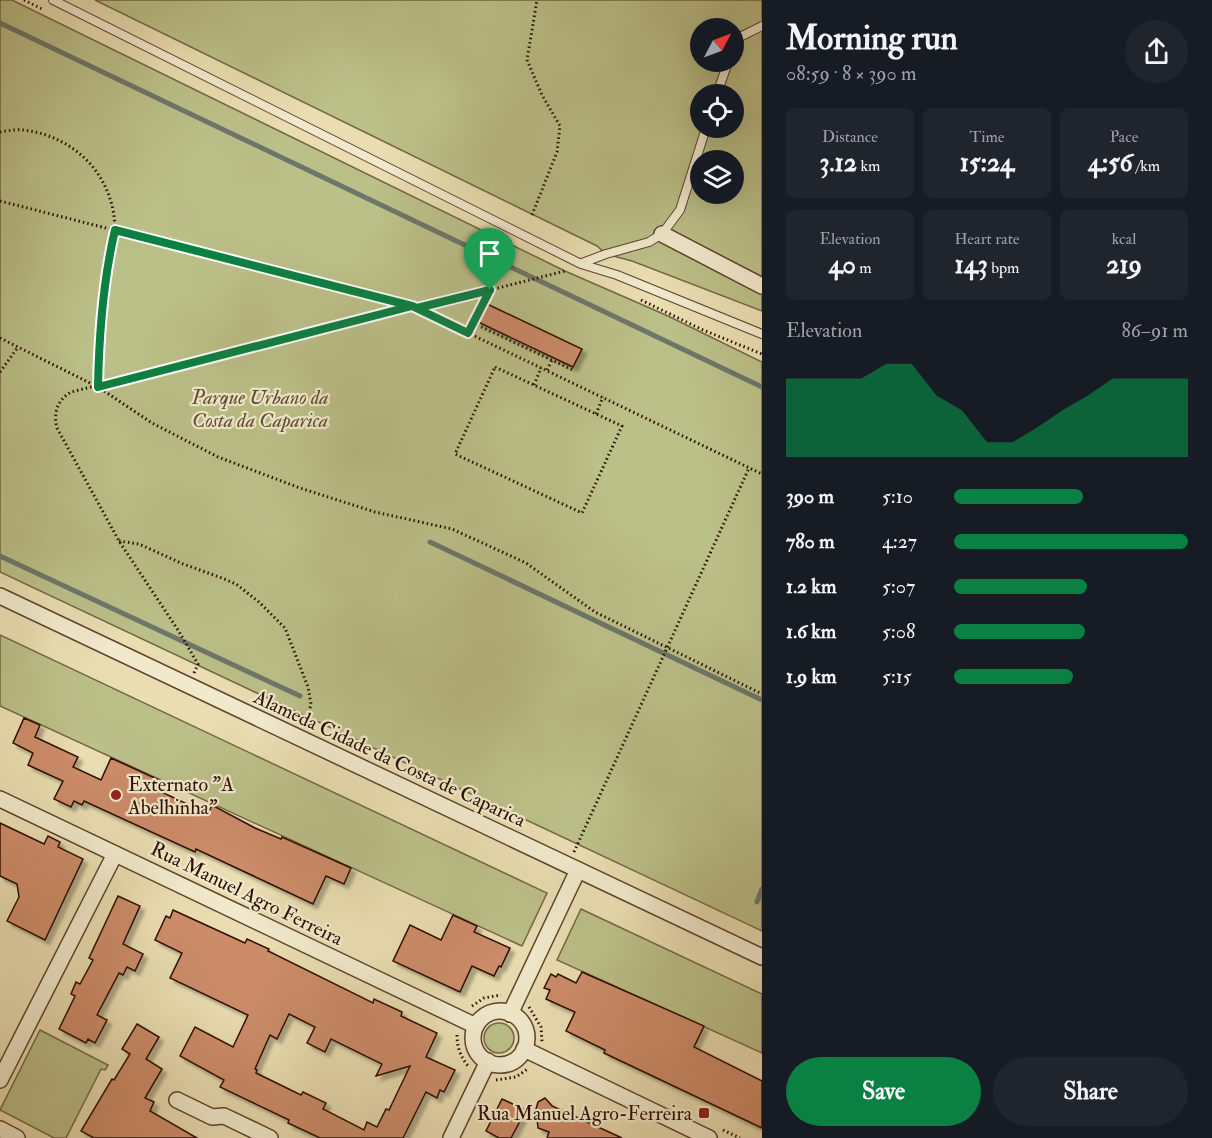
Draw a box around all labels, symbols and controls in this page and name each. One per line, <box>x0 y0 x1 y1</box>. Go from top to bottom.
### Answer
north arrow <box>690 18 744 72</box>
map controls <box>690 18 744 204</box>
text: Morning run <box>786 18 958 59</box>
button: share <box>1125 20 1188 83</box>
text: 08:59 · 8 × 390 m <box>786 61 916 86</box>
button: locate <box>690 84 744 138</box>
text: Distance <box>822 127 878 147</box>
text: Time <box>970 127 1004 147</box>
text: Pace <box>1110 127 1138 147</box>
text: 3.12 <box>820 147 857 179</box>
text: 15:24 <box>960 147 1014 179</box>
text: 4:56 <box>1088 147 1133 179</box>
button: layers <box>690 150 744 204</box>
text: km <box>857 156 880 176</box>
text: /km <box>1133 156 1160 176</box>
pin <box>464 228 515 290</box>
text: Elevation <box>820 229 880 249</box>
text: Heart rate <box>954 229 1020 249</box>
text: kcal <box>1112 229 1136 249</box>
icon: arrive <box>473 237 506 270</box>
text: 40 <box>828 249 856 281</box>
text: 143 <box>955 249 988 281</box>
text: 219 <box>1106 249 1142 281</box>
text: m <box>856 258 872 278</box>
text: bpm <box>988 258 1020 278</box>
text: Elevation <box>786 318 862 343</box>
text: 86–91 m <box>1121 318 1188 343</box>
park label: Parque Urbano da Costa da Caparica <box>190 385 329 433</box>
text: 390 m <box>786 484 834 509</box>
text: 5:10 <box>882 484 913 509</box>
text: 780 m <box>786 529 835 554</box>
text: 4:27 <box>882 529 917 554</box>
text: 1.2 km <box>786 574 836 599</box>
text: 5:07 <box>882 574 915 599</box>
text: 1.6 km <box>786 619 836 644</box>
text: 5:08 <box>882 619 915 644</box>
text: 1.9 km <box>786 664 837 689</box>
text: 5:15 <box>882 664 912 689</box>
street label: Alameda Cidade da Costa de Caparica <box>249 684 530 834</box>
place label: Externato "A Abelhinha" <box>127 772 234 820</box>
marker: Externato "A Abelhinha" <box>109 788 123 802</box>
street label: Rua Manuel Agro Ferreira <box>146 836 348 951</box>
button: Save <box>786 1057 981 1126</box>
button: Share <box>993 1057 1188 1126</box>
place label: Rua Manuel Agro-Ferreira <box>477 1101 693 1126</box>
marker: Rua Manuel Agro-Ferreira <box>697 1106 711 1120</box>

